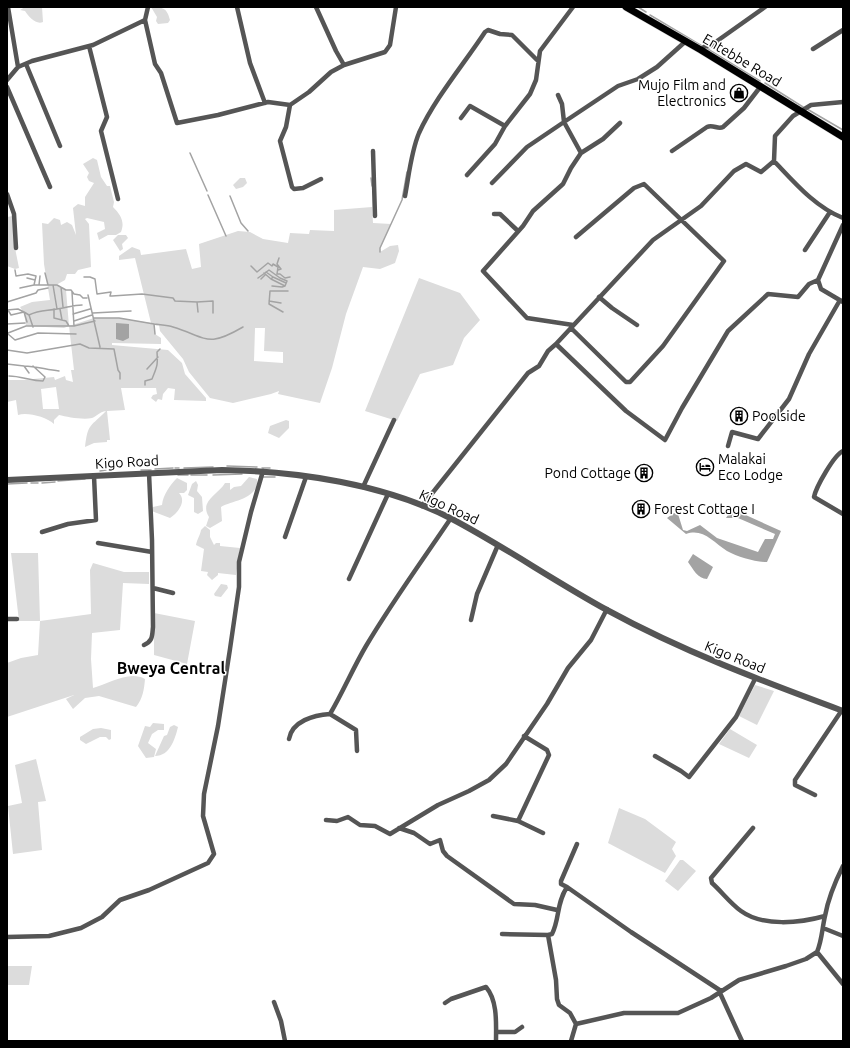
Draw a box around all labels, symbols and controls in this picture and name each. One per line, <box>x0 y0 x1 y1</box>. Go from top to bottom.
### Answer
street label: Entebbe Road <box>700 30 784 90</box>
place label: Mujo Film and Electronics <box>638 77 726 109</box>
shop icon: Mujo Film and Electronics <box>729 83 749 103</box>
building icon: Poolside <box>729 406 749 426</box>
place label: Poolside <box>752 408 806 424</box>
place label: Malakai Eco Lodge <box>718 451 783 483</box>
street label: Kigo Road <box>95 452 159 472</box>
hotel icon: Malakai Eco Lodge <box>695 457 715 477</box>
building icon: Pond Cottage <box>634 463 654 483</box>
place label: Pond Cottage <box>544 465 631 481</box>
street label: Kigo Road <box>417 486 481 528</box>
building icon: Forest Cottage I <box>631 499 651 519</box>
place label: Forest Cottage I <box>654 501 755 517</box>
street label: Kigo Road <box>702 638 768 676</box>
district label: Bweya Central <box>117 659 225 677</box>

